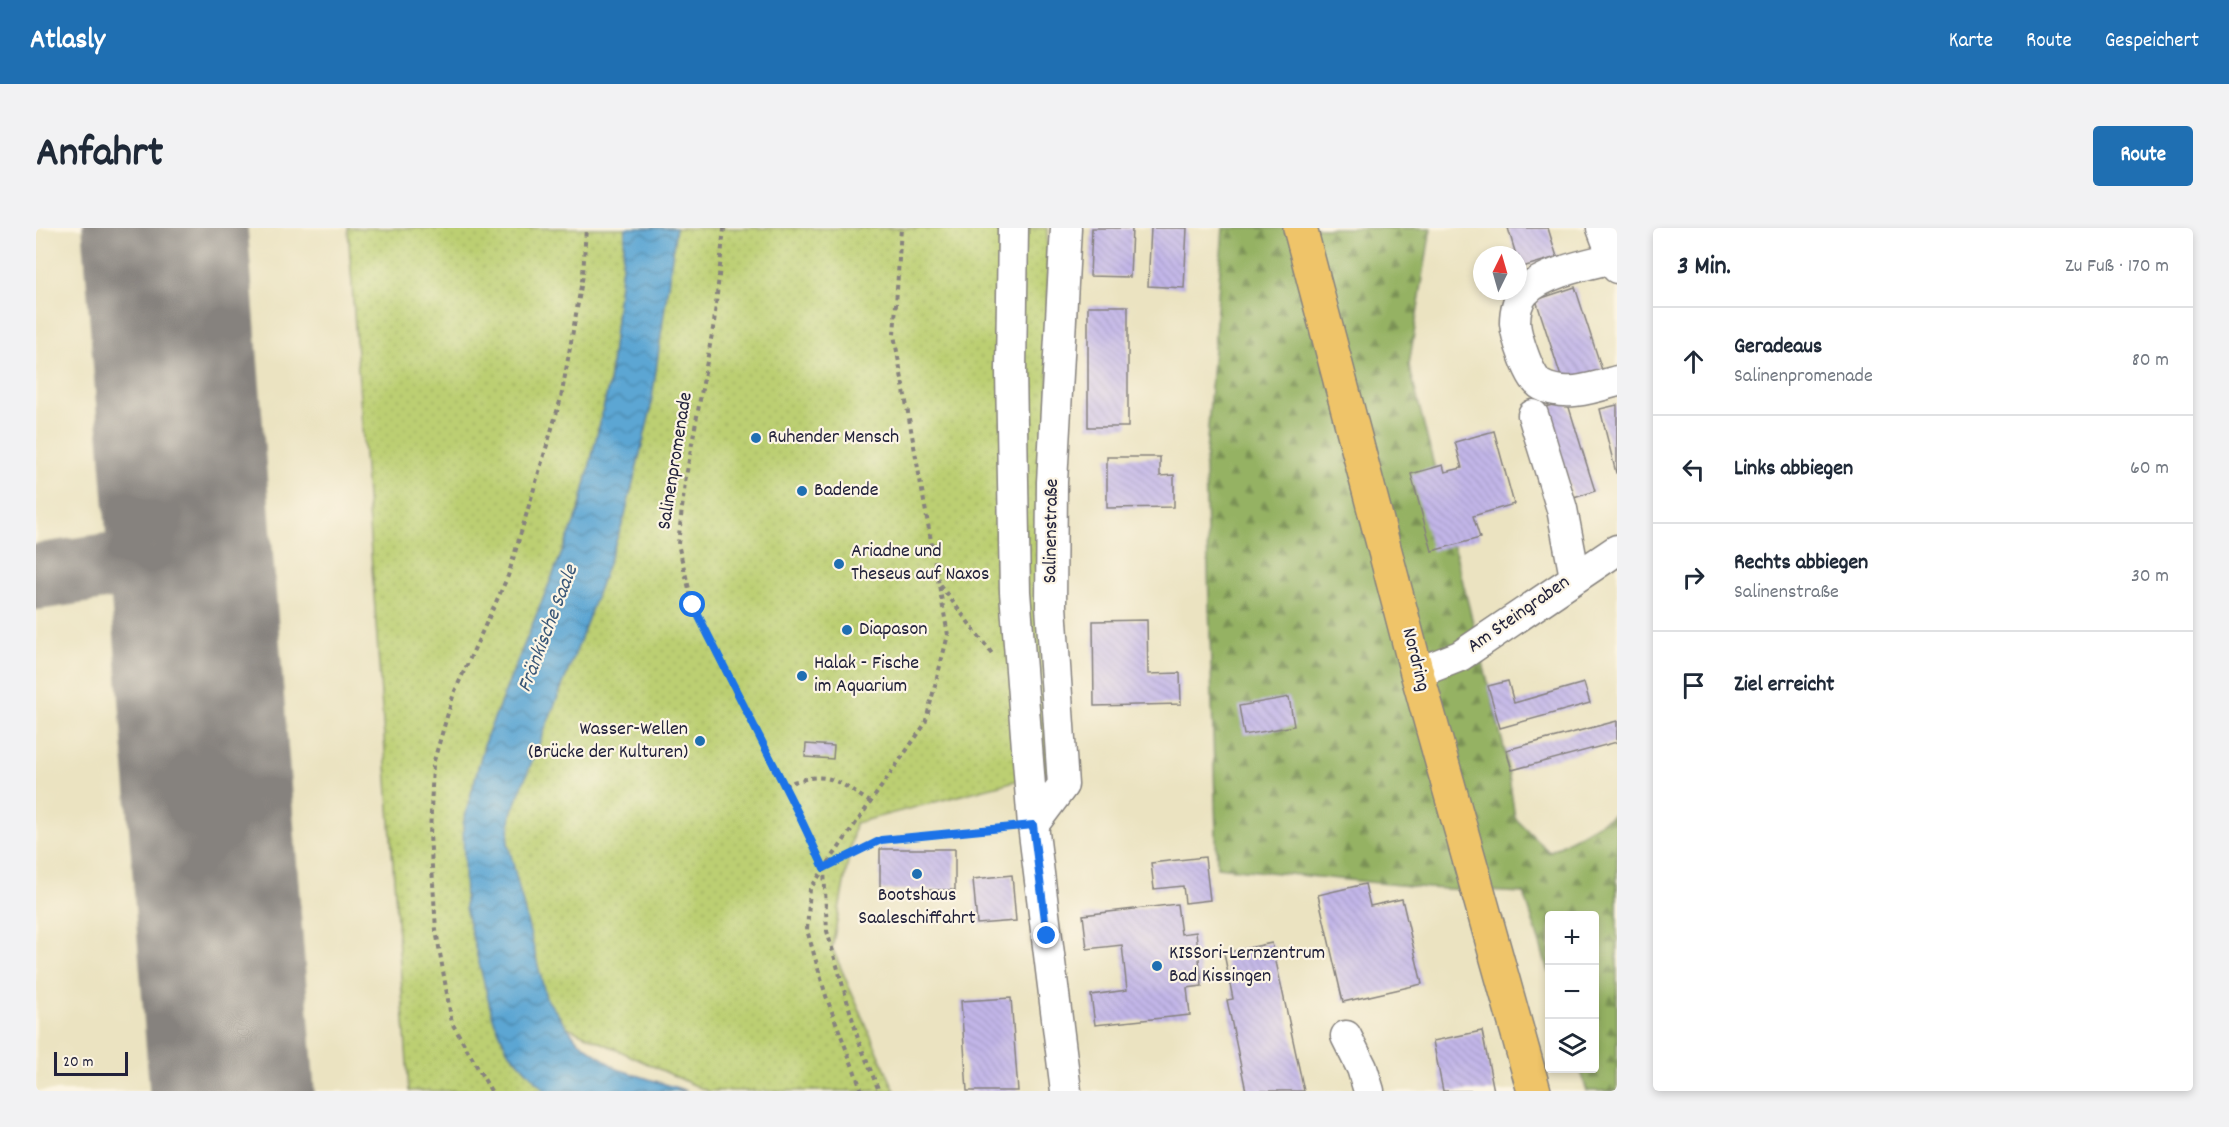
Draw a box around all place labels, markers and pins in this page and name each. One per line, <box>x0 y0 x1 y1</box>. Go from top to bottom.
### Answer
place label: Ruhender Mensch <box>768 424 899 452</box>
marker: Ruhender Mensch <box>749 431 763 445</box>
place label: Badende <box>814 477 879 505</box>
marker: Badende <box>795 484 809 498</box>
place label: Ariadne und Theseus auf Naxos <box>851 538 989 589</box>
marker: Ariadne und Theseus auf Naxos <box>832 557 846 571</box>
place label: Diapason <box>859 616 928 644</box>
marker: Diapason <box>840 623 854 637</box>
place label: Halak - Fische im Aquarium <box>814 650 919 701</box>
marker: Halak - Fische im Aquarium <box>795 669 809 683</box>
place label: Wasser-Wellen (Brücke der Kulturen) <box>529 716 688 767</box>
marker: Wasser-Wellen (Brücke der Kulturen) <box>693 734 707 748</box>
marker: Bootshaus Saaleschiffahrt <box>910 867 924 881</box>
place label: Bootshaus Saaleschiffahrt <box>858 882 976 933</box>
place label: KISSori-Lernzentrum Bad Kissingen <box>1169 940 1325 991</box>
marker: KISSori-Lernzentrum Bad Kissingen <box>1150 959 1164 973</box>

